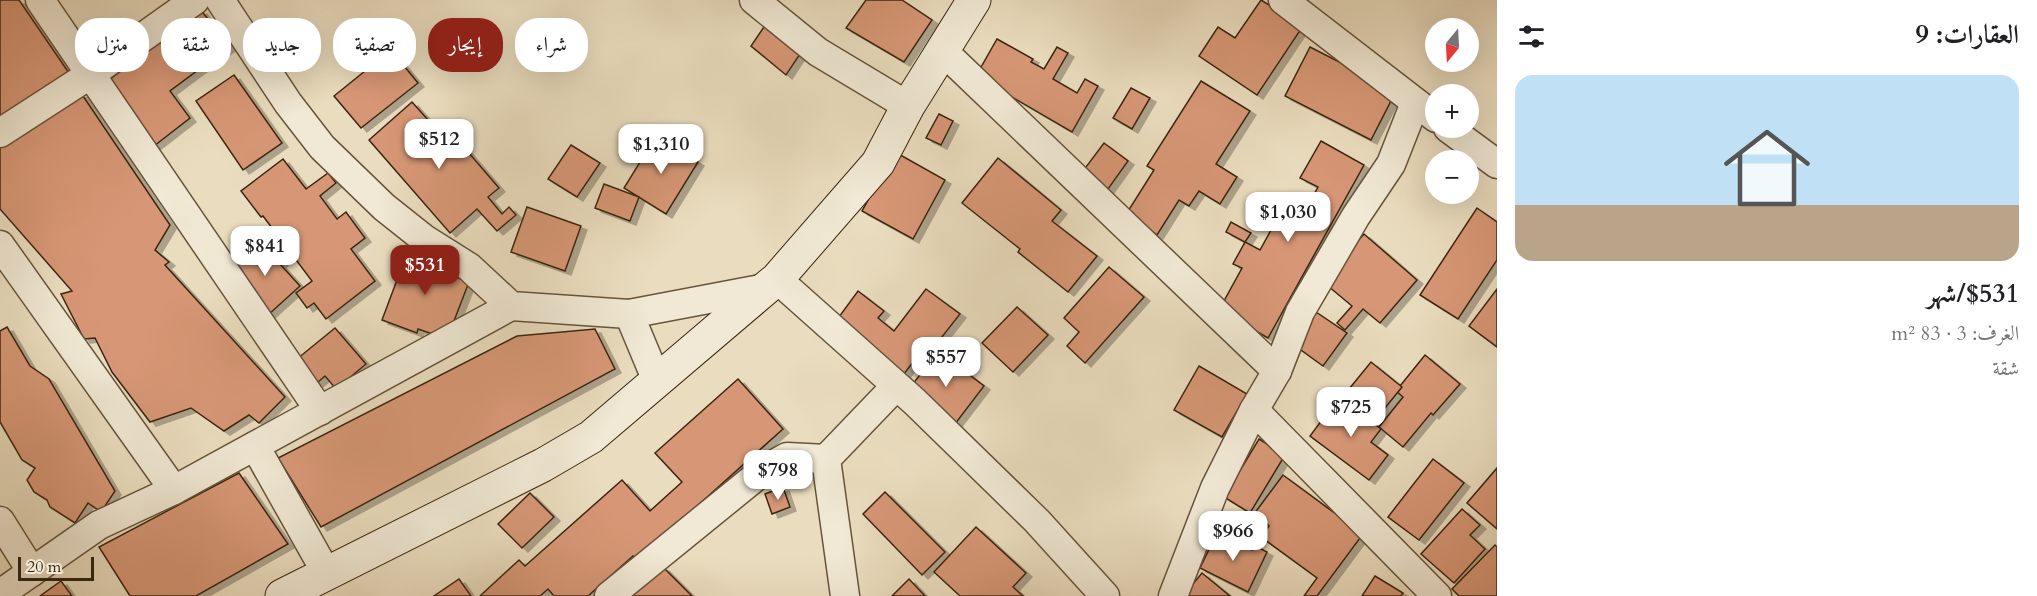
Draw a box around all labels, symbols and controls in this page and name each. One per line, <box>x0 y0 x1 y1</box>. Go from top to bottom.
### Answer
text: العقارات: 9 <box>1916 17 2019 52</box>
chip: منزل <box>75 18 149 72</box>
chip: شقة <box>161 18 231 72</box>
chip: جديد <box>243 18 321 72</box>
chip: تصفية <box>333 18 416 72</box>
chip: إيجار <box>428 18 503 72</box>
chip: شراء <box>515 18 588 72</box>
north arrow <box>1425 18 1479 72</box>
map controls <box>1425 18 1479 204</box>
icon: filters <box>1515 20 1548 53</box>
button: + <box>1425 84 1479 138</box>
icon: home <box>1713 114 1821 222</box>
pin: $512 <box>403 119 475 170</box>
pin: $1,310 <box>612 124 710 175</box>
text: $512 <box>419 125 459 152</box>
text: $1,310 <box>632 130 690 157</box>
button: − <box>1425 150 1479 204</box>
pin: $1,030 <box>1239 192 1337 243</box>
text: $1,030 <box>1259 198 1317 225</box>
pin: $841 <box>229 226 301 277</box>
text: $841 <box>245 232 285 259</box>
pin: $531 <box>389 245 461 296</box>
text: $531 <box>405 251 445 278</box>
text: $531/شهر <box>1927 276 2019 311</box>
text: الغرف: 3 · 83 m² <box>1891 320 2019 347</box>
pin: $557 <box>910 337 982 388</box>
text: $557 <box>926 343 966 370</box>
text: شقة <box>1993 355 2019 382</box>
pin: $725 <box>1315 387 1387 438</box>
text: $725 <box>1331 393 1371 420</box>
pin: $798 <box>742 450 814 501</box>
text: $798 <box>758 456 798 483</box>
pin: $966 <box>1197 511 1269 562</box>
text: $966 <box>1213 517 1253 544</box>
scale bar <box>18 554 94 582</box>
text: 20 m <box>27 556 61 578</box>

